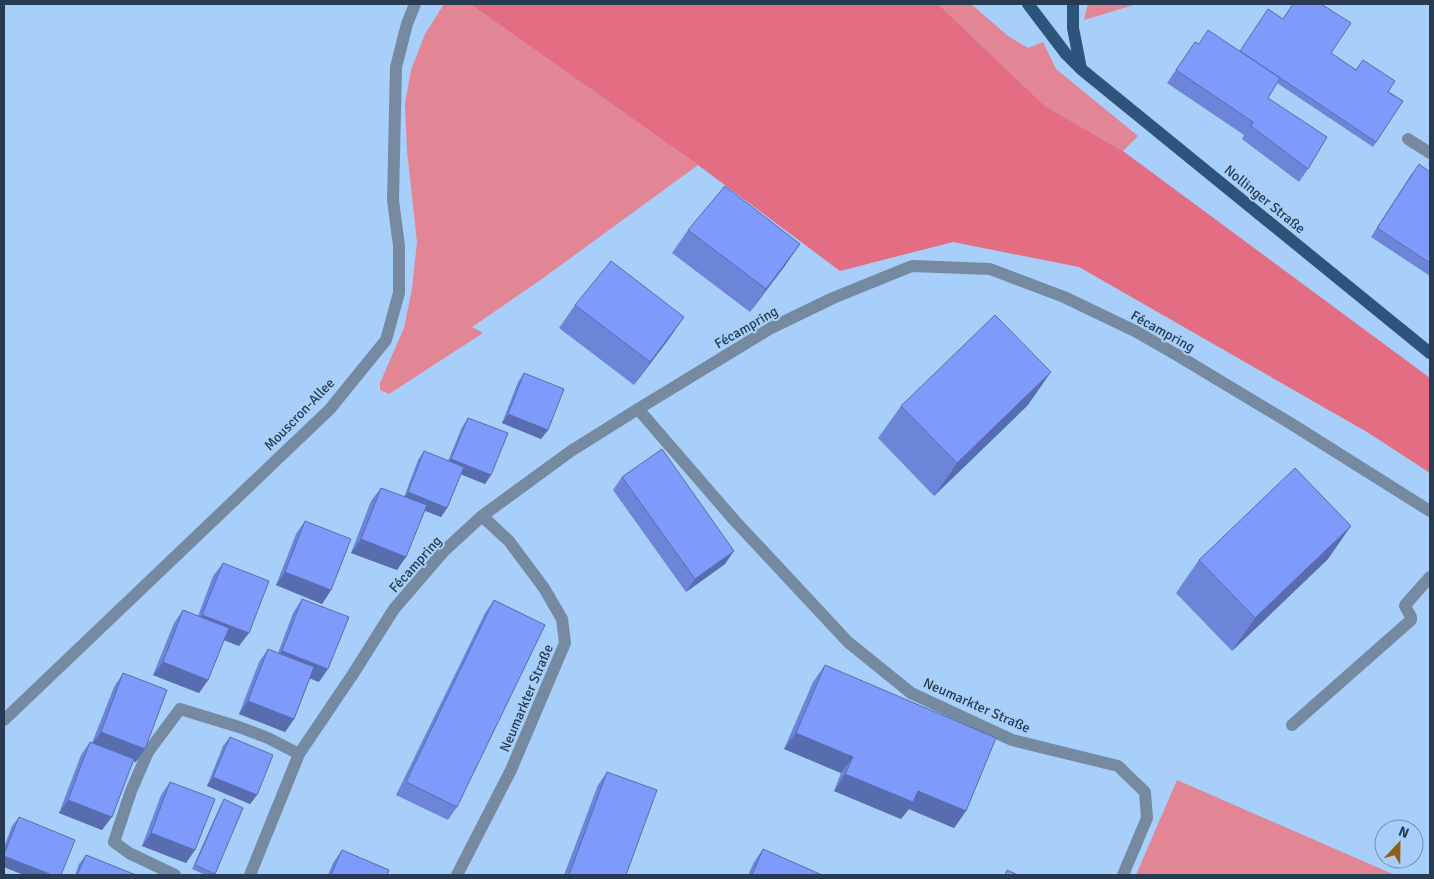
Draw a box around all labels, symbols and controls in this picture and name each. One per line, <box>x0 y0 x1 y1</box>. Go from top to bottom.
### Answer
street label: Nollinger Straße <box>1221 161 1309 237</box>
street label: Fécampring <box>712 302 781 352</box>
street label: Fécampring <box>1128 307 1198 356</box>
street label: Mouscron-Allee <box>261 375 338 454</box>
street label: Fécampring <box>385 532 445 596</box>
street label: Neumarkter Straße <box>496 642 557 755</box>
street label: Neumarkter Straße <box>921 674 1033 737</box>
north arrow <box>1374 819 1424 869</box>
text: N <box>1396 823 1411 842</box>

